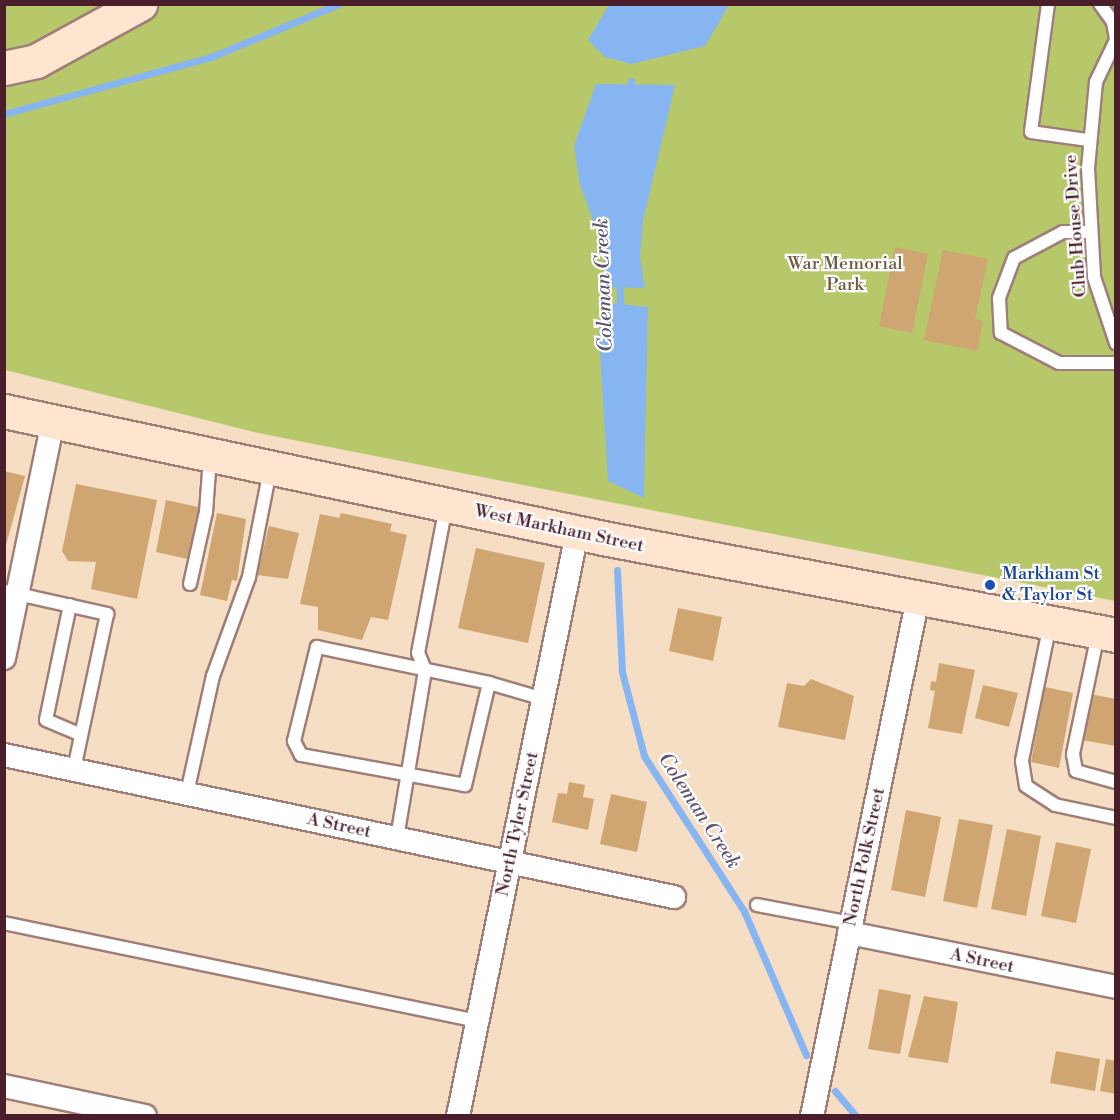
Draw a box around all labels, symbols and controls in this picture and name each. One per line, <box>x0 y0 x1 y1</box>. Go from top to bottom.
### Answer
street label: Club House Drive <box>1060 154 1092 298</box>
water label: Coleman Creek <box>590 218 618 352</box>
park label: War Memorial Park <box>787 254 903 296</box>
street label: West Markham Street <box>472 500 646 558</box>
place label: Markham St & Taylor St <box>1002 564 1100 606</box>
marker: Markham St & Taylor St <box>983 578 997 592</box>
water label: Coleman Creek <box>653 748 745 874</box>
street label: North Tyler Street <box>492 750 544 898</box>
street label: North Polk Street <box>840 786 890 928</box>
street label: A Street <box>305 809 373 843</box>
street label: A Street <box>948 944 1016 978</box>

